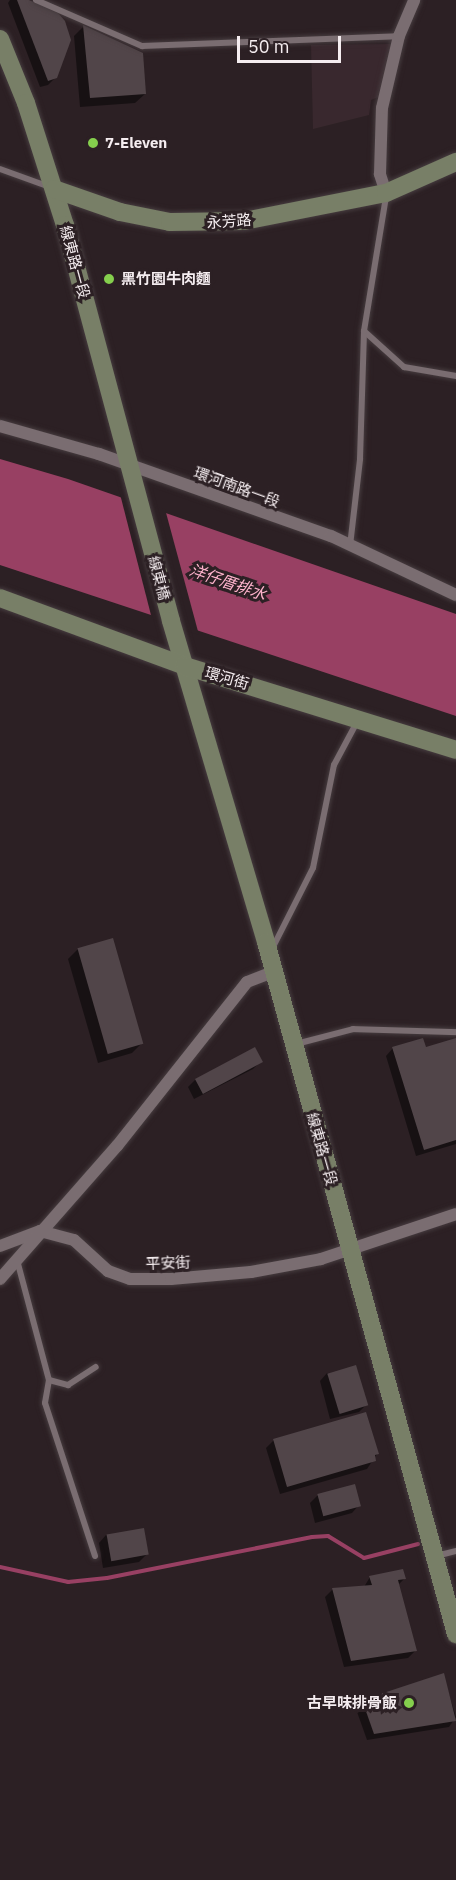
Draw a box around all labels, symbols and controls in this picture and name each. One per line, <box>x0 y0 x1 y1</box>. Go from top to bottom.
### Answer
scale bar <box>240 24 344 62</box>
text: 50 m <box>248 35 290 58</box>
place label: 7-Eleven <box>105 134 167 152</box>
marker: 7-Eleven <box>86 136 100 150</box>
street label: 永芳路 <box>206 210 252 232</box>
street label: 線東路一段 <box>57 223 93 301</box>
place label: 黑竹園牛肉麵 <box>121 270 211 288</box>
marker: 黑竹園牛肉麵 <box>102 272 116 286</box>
street label: 環河南路一段 <box>192 463 282 511</box>
street label: 線東橋 <box>144 554 174 602</box>
water label: 洋仔厝排水 <box>187 560 269 604</box>
street label: 環河街 <box>203 663 251 693</box>
street label: 線東路一段 <box>303 1110 341 1188</box>
street label: 平安街 <box>145 1253 191 1273</box>
place label: 古早味排骨飯 <box>307 1694 397 1712</box>
marker: 古早味排骨飯 <box>402 1696 416 1710</box>

